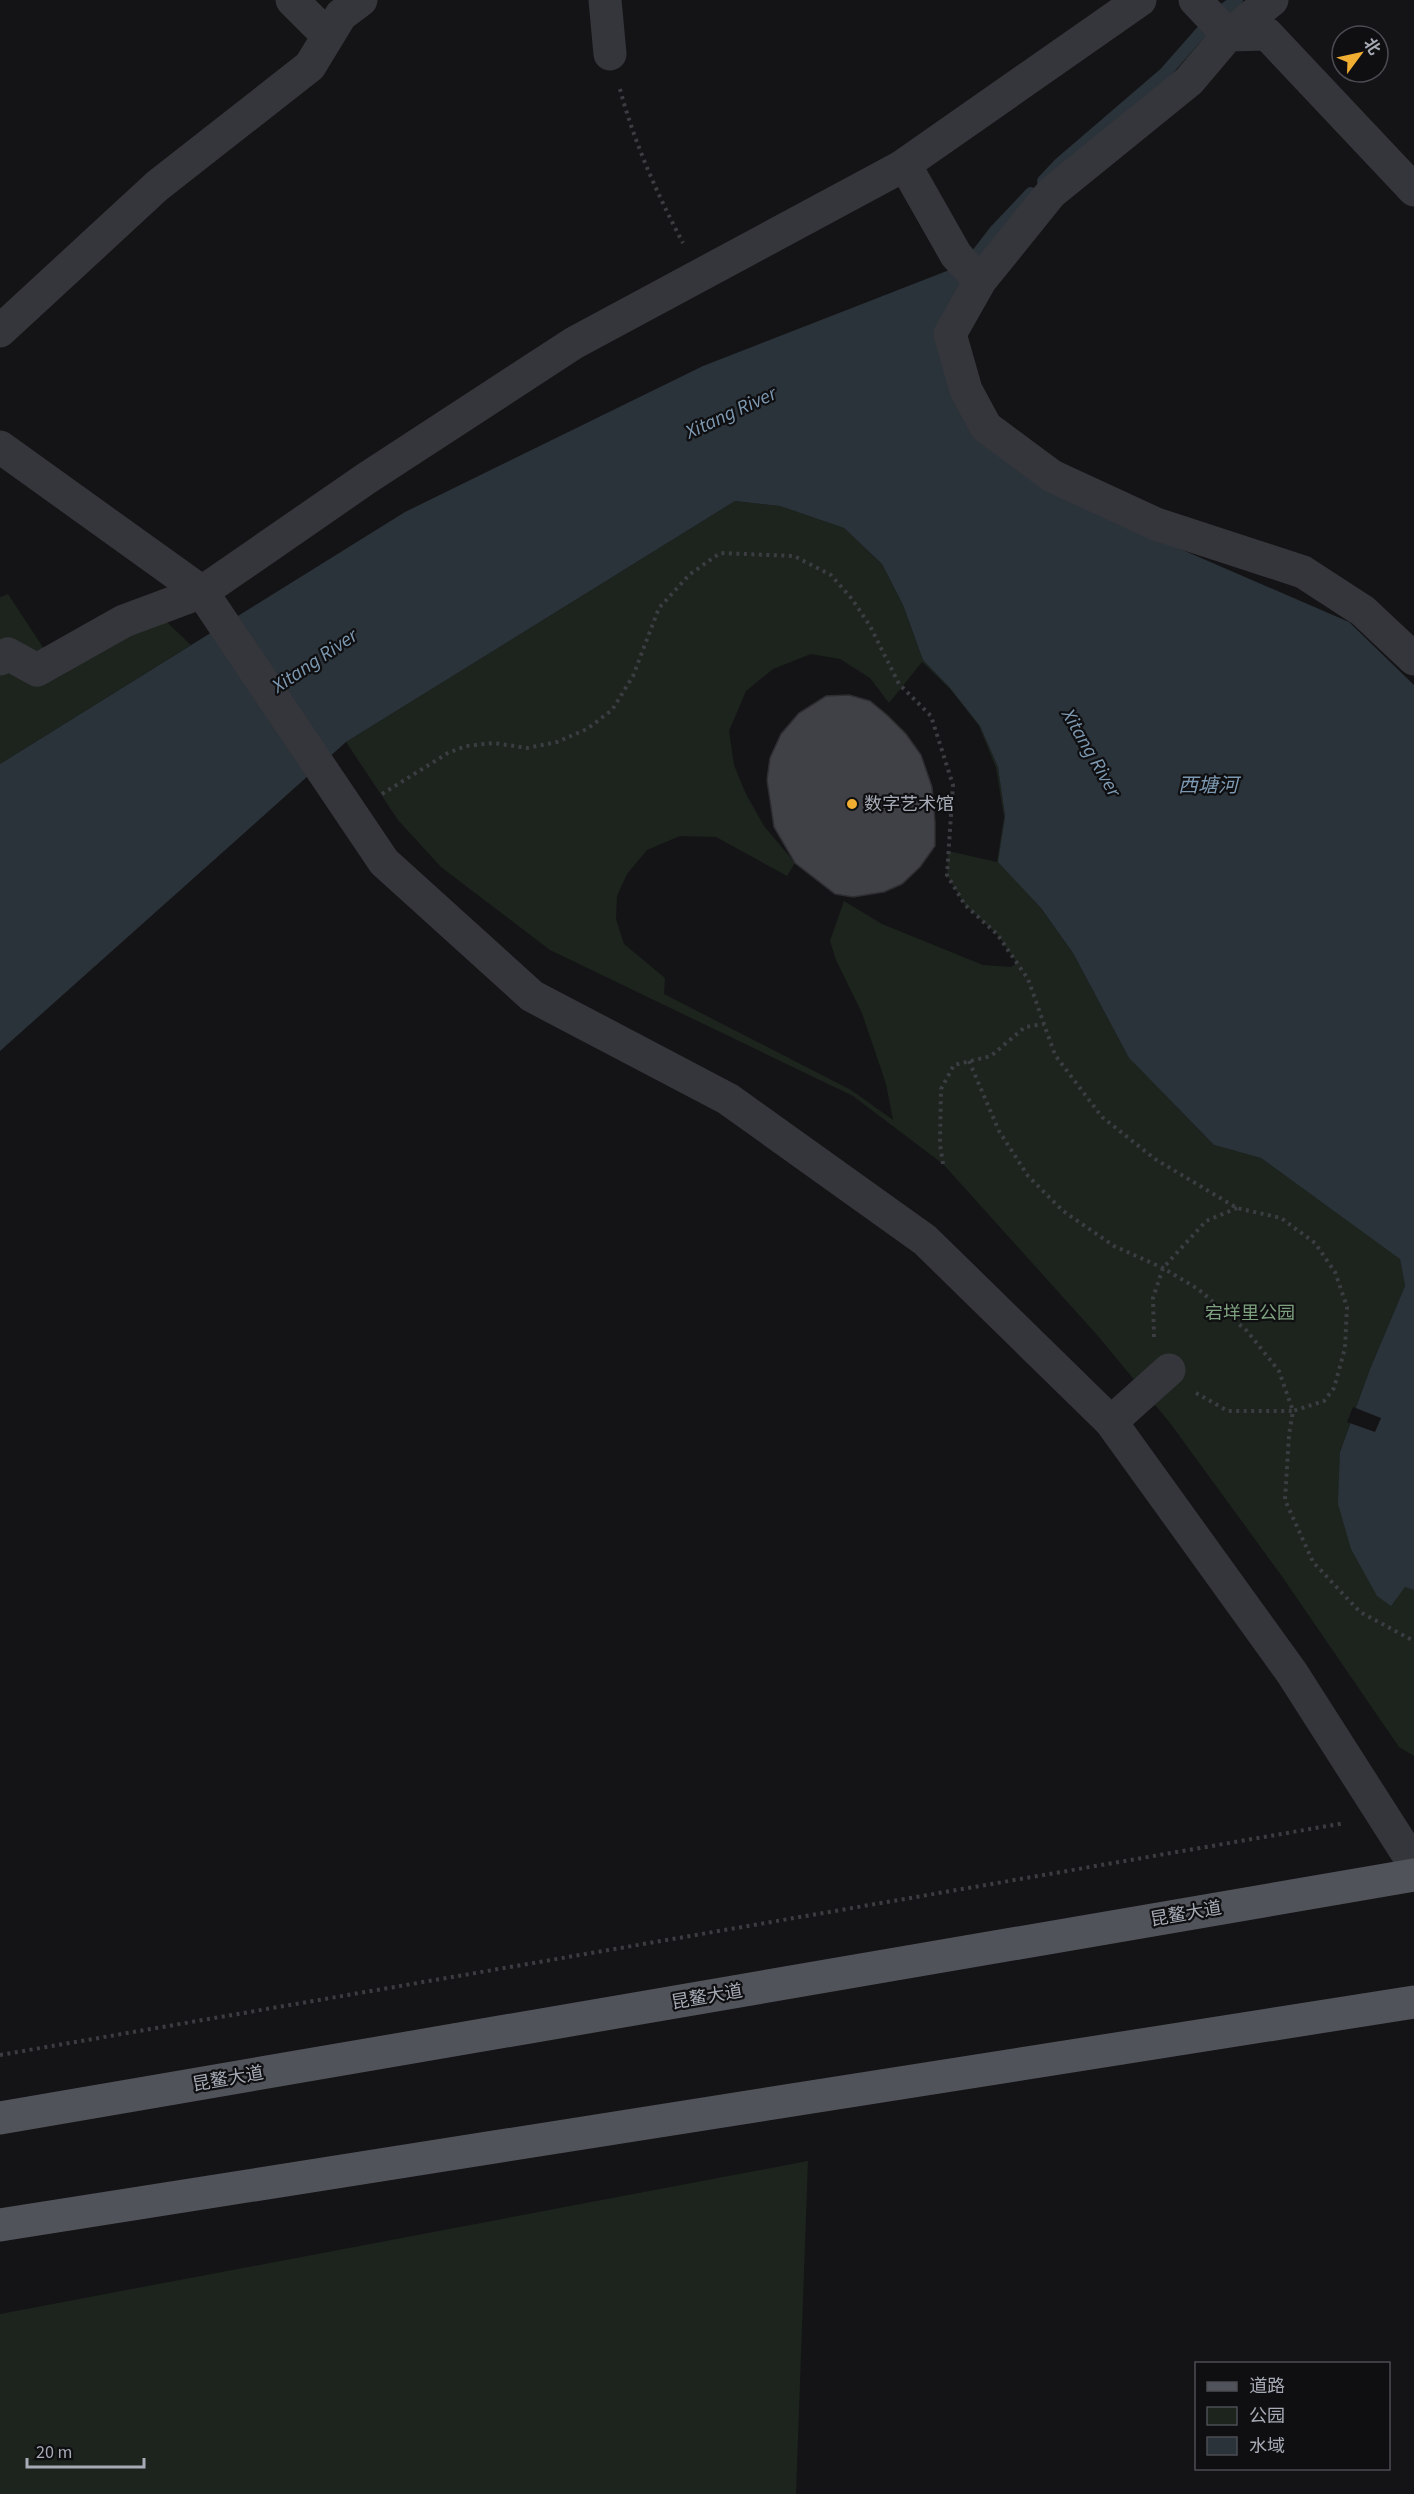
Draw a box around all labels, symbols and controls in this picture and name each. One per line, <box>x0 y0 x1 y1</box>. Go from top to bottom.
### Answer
north arrow <box>1330 24 1390 84</box>
text: 北 <box>1358 34 1385 59</box>
water label: Xitang River <box>680 379 782 447</box>
water label: Xitang River <box>266 621 364 701</box>
water label: Xitang River <box>1054 703 1128 803</box>
water label: 西塘河 <box>1178 772 1242 800</box>
place label: 数字艺术馆 <box>864 792 954 817</box>
marker: 数字艺术馆 <box>845 797 859 811</box>
park label: 宕垟里公园 <box>1205 1301 1295 1326</box>
street label: 昆鳌大道 <box>1148 1895 1224 1933</box>
street label: 昆鳌大道 <box>669 1978 745 2016</box>
street label: 昆鳌大道 <box>190 2060 266 2098</box>
legend <box>1195 2362 1390 2470</box>
text: 道路 <box>1249 2374 1285 2399</box>
text: 公园 <box>1249 2404 1285 2429</box>
scale bar <box>27 2431 144 2469</box>
text: 水域 <box>1249 2434 1285 2459</box>
text: 20 m <box>36 2440 72 2465</box>

